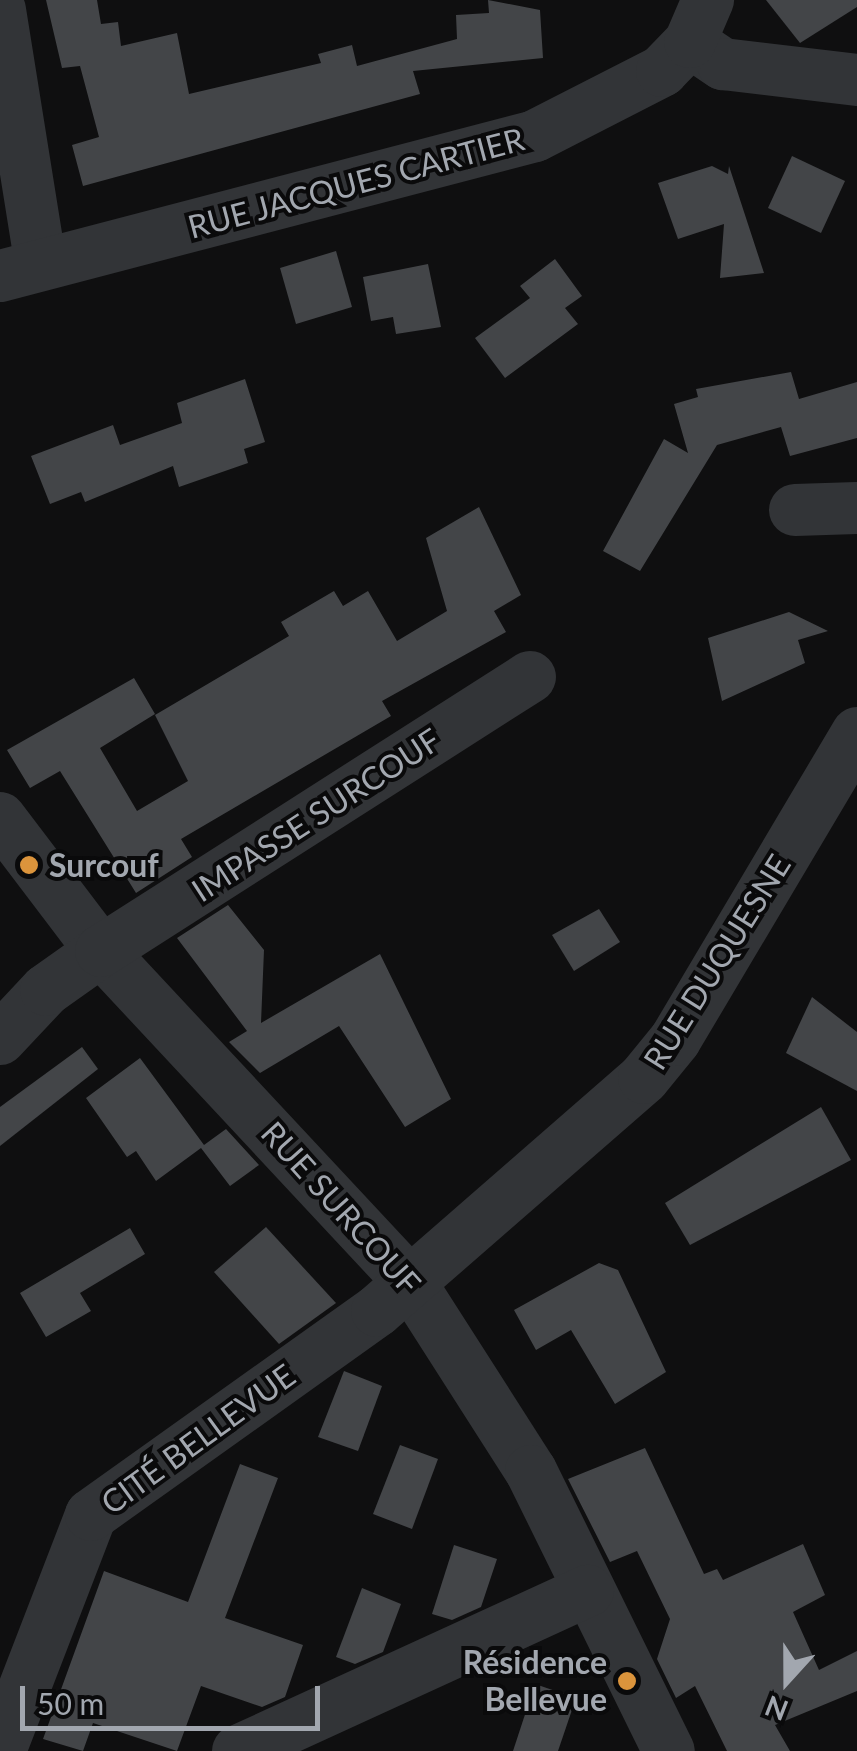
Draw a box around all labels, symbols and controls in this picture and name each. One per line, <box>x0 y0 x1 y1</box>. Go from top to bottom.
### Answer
street label: RUE JACQUES CARTIER <box>183 120 529 246</box>
street label: IMPASSE SURCOUF <box>185 720 447 910</box>
place label: Surcouf <box>49 846 159 884</box>
street label: RUE DUQUESNE <box>636 848 798 1076</box>
marker: Surcouf <box>18 854 40 876</box>
street label: RUE SURCOUF <box>253 1114 429 1302</box>
street label: CITÉ BELLEVUE <box>94 1356 302 1522</box>
north arrow <box>737 1631 837 1731</box>
place label: Résidence Bellevue <box>463 1644 607 1719</box>
scale bar <box>25 1666 325 1728</box>
marker: Résidence Bellevue <box>616 1670 638 1692</box>
text: 50 m <box>37 1685 104 1721</box>
text: N <box>760 1689 792 1729</box>

